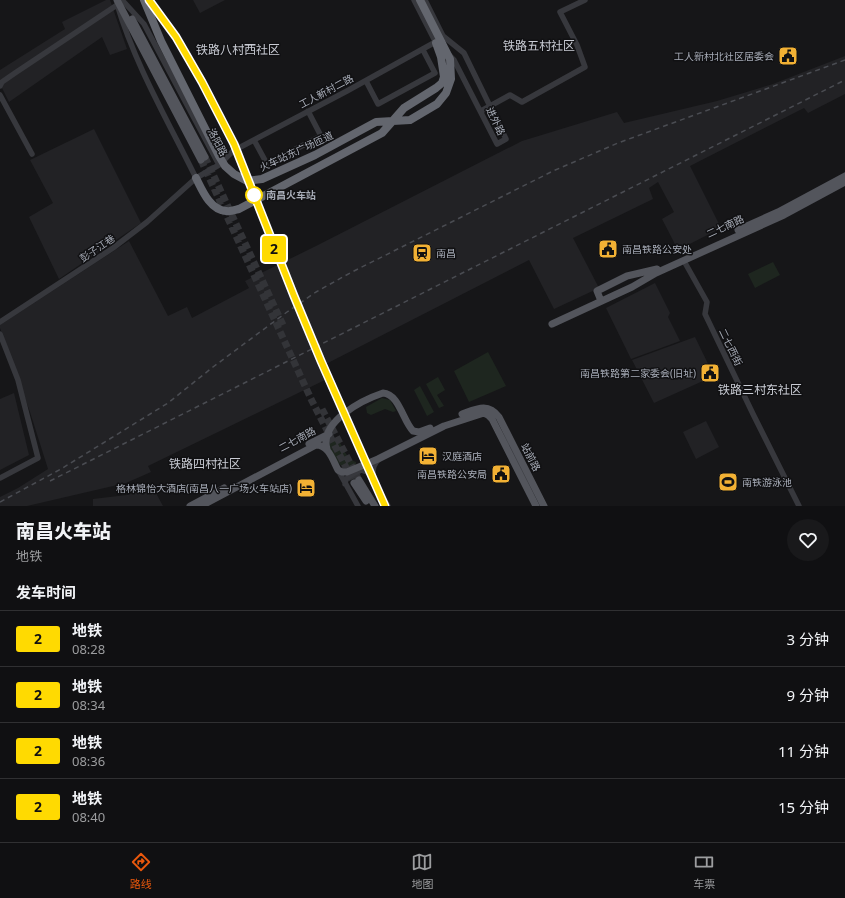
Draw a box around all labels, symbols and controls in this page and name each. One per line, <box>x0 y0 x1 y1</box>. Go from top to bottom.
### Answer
district label: 铁路五村社区 <box>503 37 575 54</box>
district label: 铁路八村西社区 <box>196 41 280 58</box>
public building icon: 工人新村北社区居委会 <box>777 45 799 67</box>
place label: 工人新村北社区居委会 <box>674 49 774 63</box>
street label: 工人新村二路 <box>296 71 356 111</box>
street label: 进外路 <box>483 104 509 138</box>
street label: 洛阳路 <box>205 125 231 159</box>
street label: 火车站东广场匝道 <box>257 128 335 174</box>
marker: 南昌火车站 <box>245 186 263 204</box>
place label: 南昌火车站 <box>266 188 316 202</box>
street label: 二七南路 <box>704 211 746 241</box>
street label: 彭子江巷 <box>77 231 117 265</box>
line badge: 2 <box>261 236 287 262</box>
public building icon: 南昌铁路公安处 <box>597 238 619 260</box>
text: 2 <box>270 239 278 258</box>
station icon: 南昌 <box>411 242 433 264</box>
place label: 南昌铁路公安处 <box>622 242 692 256</box>
place label: 南昌 <box>436 246 456 260</box>
street label: 二七西街 <box>716 326 746 368</box>
public building icon: 南昌铁路第二家委会(旧址) <box>699 362 721 384</box>
place label: 南昌铁路第二家委会(旧址) <box>580 366 696 380</box>
district label: 铁路三村东社区 <box>718 381 802 398</box>
street label: 二七南路 <box>276 423 318 455</box>
street label: 站前路 <box>518 440 544 474</box>
hotel icon: 汉庭酒店 <box>417 445 439 467</box>
place label: 汉庭酒店 <box>442 449 482 463</box>
district label: 铁路四村社区 <box>169 455 241 472</box>
public building icon: 南昌铁路公安局 <box>490 463 512 485</box>
place label: 南昌铁路公安局 <box>417 467 487 481</box>
sports icon: 南铁游泳池 <box>717 471 739 493</box>
place label: 南铁游泳池 <box>742 475 792 489</box>
hotel icon: 格林锦怡大酒店(南昌八一广场火车站店) <box>295 477 317 499</box>
place label: 格林锦怡大酒店(南昌八一广场火车站店) <box>116 481 292 495</box>
text: 南昌火车站 <box>16 518 111 544</box>
button: heart <box>787 519 829 561</box>
text: 地铁 <box>16 547 42 565</box>
text: 发车时间 <box>16 582 76 602</box>
text: 地铁 <box>72 620 102 640</box>
text: 2 <box>34 629 42 648</box>
text: 3 分钟 <box>787 629 829 649</box>
text: 08:28 <box>72 640 105 658</box>
text: 地铁 <box>72 676 102 696</box>
text: 2 <box>34 685 42 704</box>
text: 9 分钟 <box>787 685 829 705</box>
text: 08:34 <box>72 696 105 714</box>
text: 地铁 <box>72 732 102 752</box>
text: 2 <box>34 741 42 760</box>
text: 11 分钟 <box>778 741 829 761</box>
text: 08:36 <box>72 752 105 770</box>
text: 地铁 <box>72 788 102 808</box>
text: 2 <box>34 797 42 816</box>
text: 15 分钟 <box>778 797 829 817</box>
text: 08:40 <box>72 808 105 826</box>
tab: 路线 <box>130 851 152 891</box>
tab: 地图 <box>411 851 433 891</box>
tab: 车票 <box>693 851 715 891</box>

